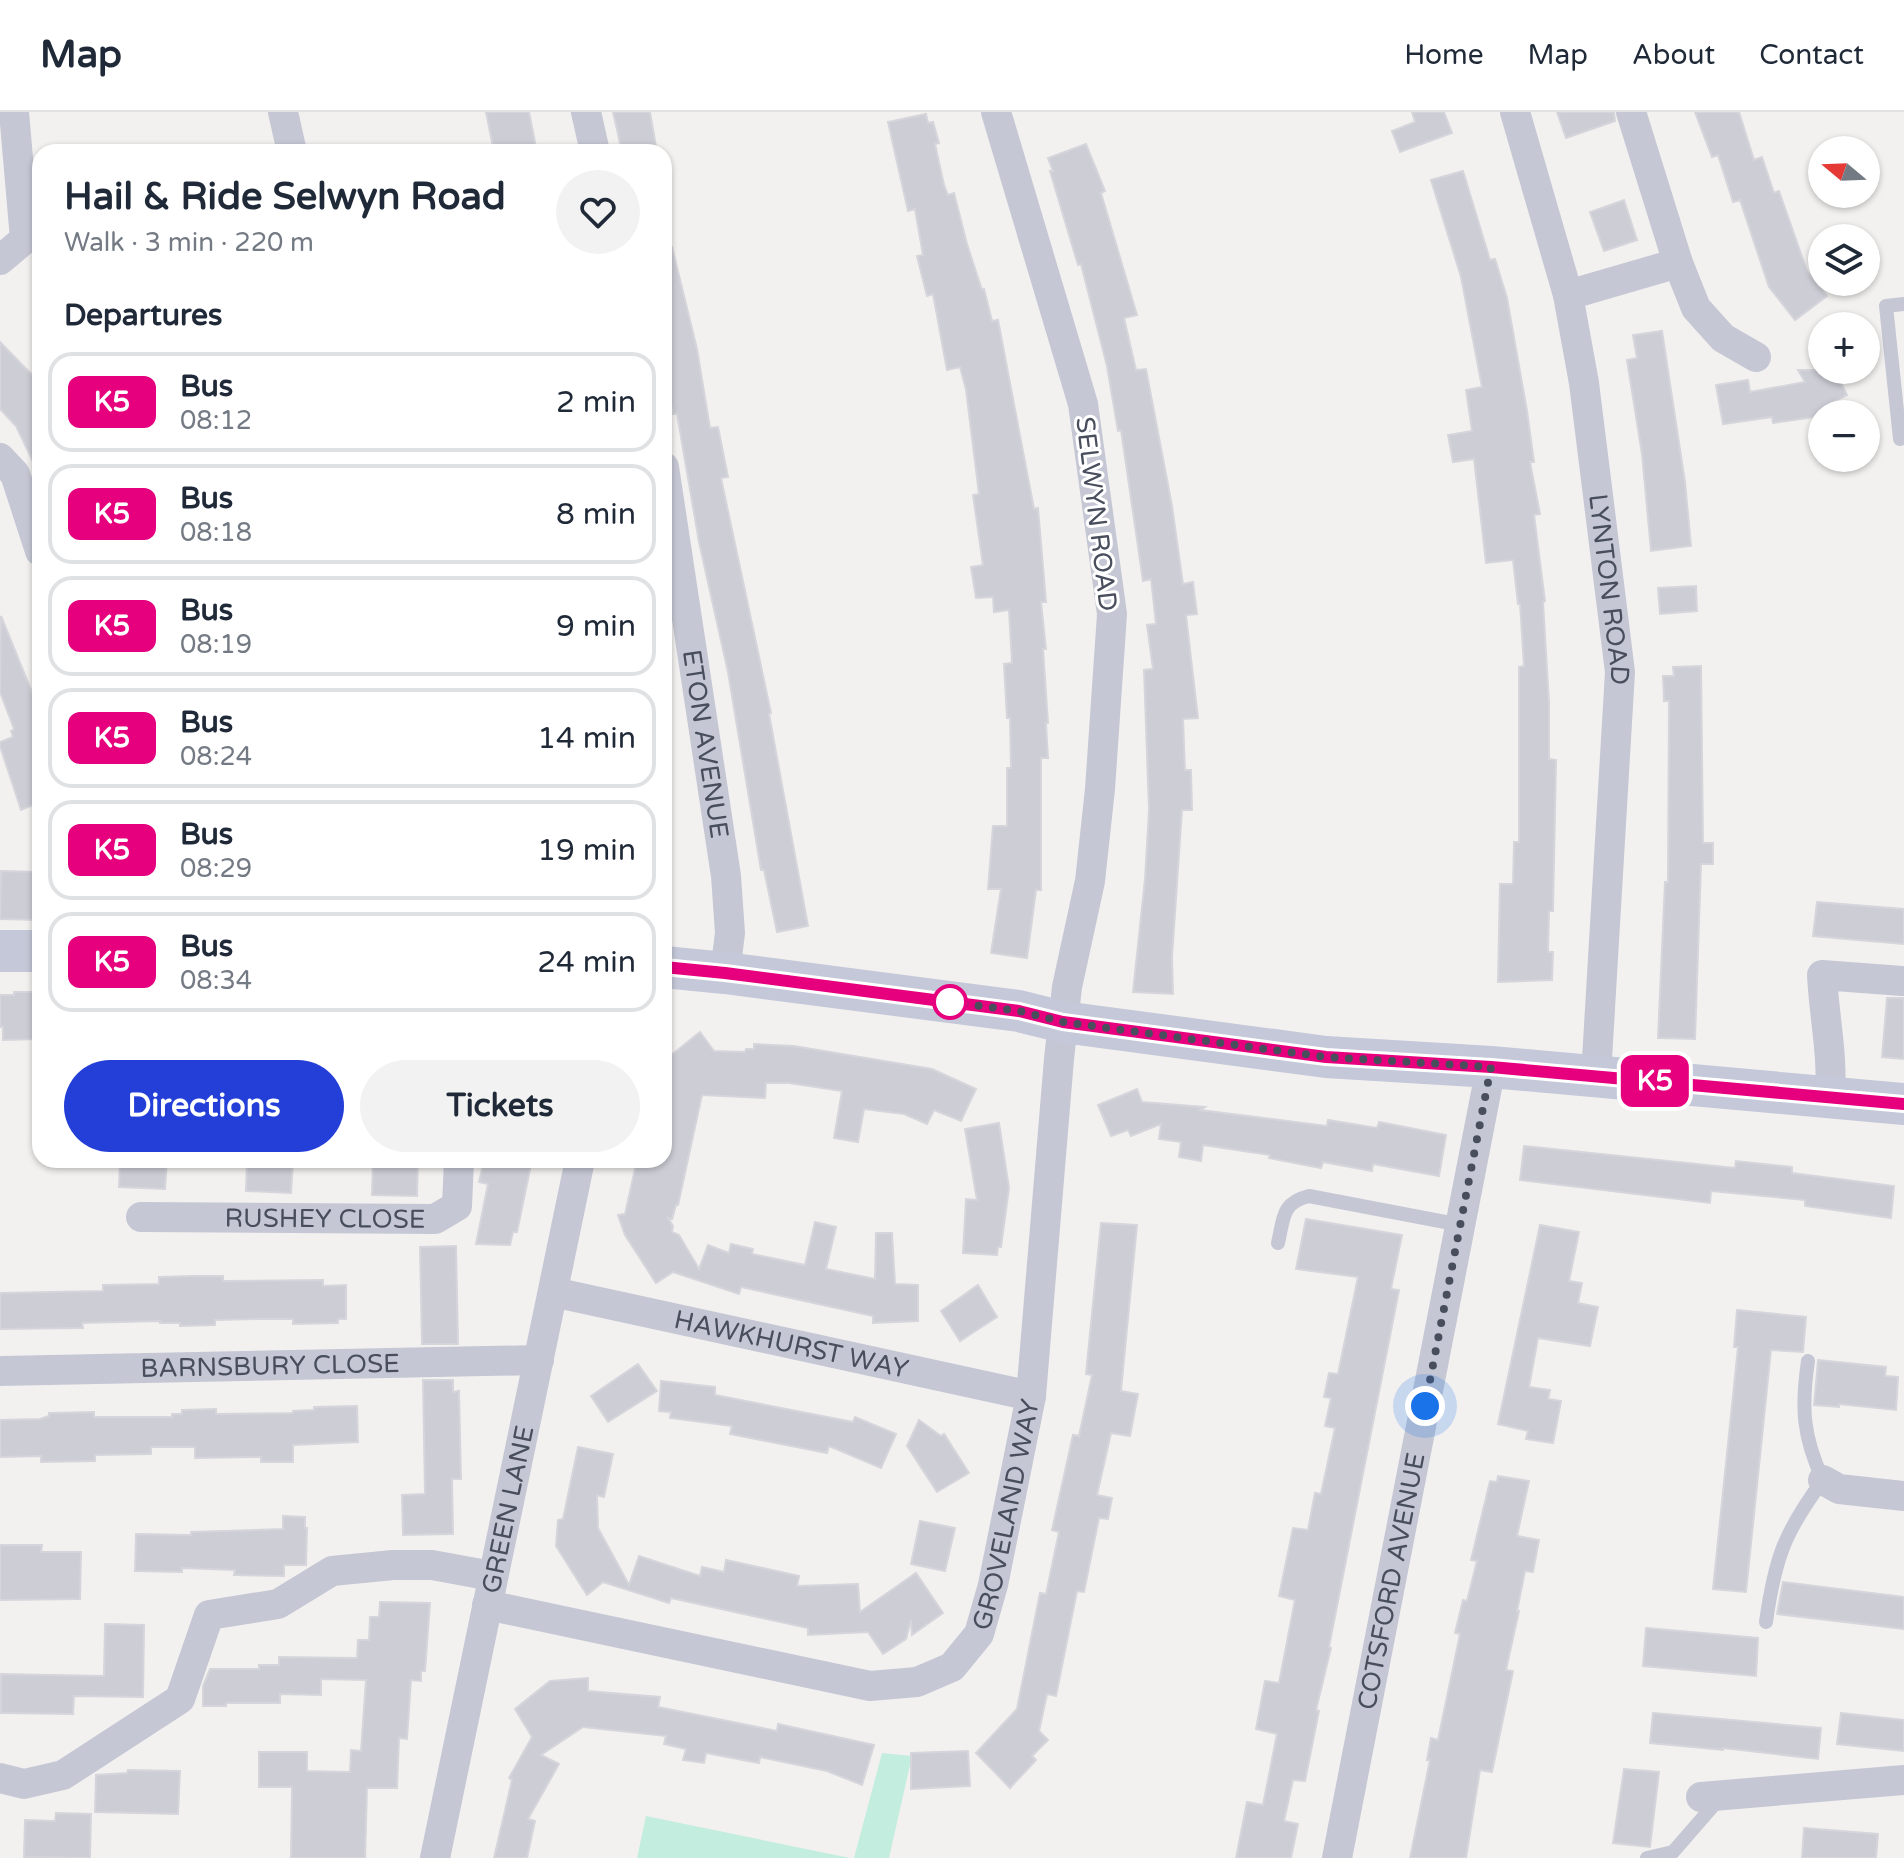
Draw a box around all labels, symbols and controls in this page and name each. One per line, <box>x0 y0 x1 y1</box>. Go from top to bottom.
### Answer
text: Map <box>40 32 122 78</box>
text: Home <box>1404 38 1484 72</box>
text: Map <box>1528 38 1588 72</box>
text: About <box>1632 38 1715 72</box>
text: Contact <box>1759 38 1864 72</box>
north arrow <box>1808 136 1880 208</box>
map controls <box>1808 136 1880 472</box>
button: heart <box>556 170 640 254</box>
text: Hail & Ride Selwyn Road <box>64 174 506 220</box>
button: layers <box>1808 224 1880 296</box>
text: Walk · 3 min · 220 m <box>64 227 314 258</box>
text: Departures <box>64 297 222 334</box>
button: + <box>1808 312 1880 384</box>
text: Bus <box>180 368 233 405</box>
text: 2 min <box>556 384 636 421</box>
text: K5 <box>94 385 130 419</box>
button: − <box>1808 400 1880 472</box>
text: 08:12 <box>180 405 252 436</box>
street label: SELWYN ROAD <box>1069 415 1124 613</box>
text: Bus <box>180 480 233 517</box>
street label: LYNTON ROAD <box>1582 492 1635 686</box>
text: 8 min <box>556 496 636 533</box>
text: K5 <box>94 497 130 531</box>
text: 08:18 <box>180 517 252 548</box>
text: Bus <box>180 592 233 629</box>
text: 9 min <box>556 608 636 645</box>
text: K5 <box>94 609 130 643</box>
text: 08:19 <box>180 629 252 660</box>
street label: ETON AVENUE <box>676 647 735 841</box>
text: Bus <box>180 704 233 741</box>
text: 14 min <box>537 720 636 757</box>
text: K5 <box>94 721 130 755</box>
text: 08:24 <box>180 741 252 772</box>
text: Bus <box>180 816 233 853</box>
text: 19 min <box>537 832 636 869</box>
text: K5 <box>94 833 130 867</box>
text: 08:29 <box>180 853 252 884</box>
text: Bus <box>180 928 233 965</box>
text: 24 min <box>537 944 636 981</box>
text: K5 <box>94 945 130 979</box>
text: 08:34 <box>180 965 252 996</box>
unlabelled marker <box>933 985 967 1019</box>
line badge: K5 <box>1619 1055 1691 1107</box>
button: Directions <box>64 1060 344 1152</box>
button: Tickets <box>360 1060 640 1152</box>
text: K5 <box>1637 1064 1673 1098</box>
street label: RUSHEY CLOSE <box>225 1203 425 1235</box>
street label: HAWKHURST WAY <box>671 1304 911 1385</box>
street label: BARNSBURY CLOSE <box>140 1348 400 1384</box>
your location <box>1405 1386 1445 1426</box>
street label: GROVELAND WAY <box>966 1396 1046 1634</box>
street label: GREEN LANE <box>475 1423 540 1596</box>
street label: COTSFORD AVENUE <box>1351 1450 1432 1712</box>

